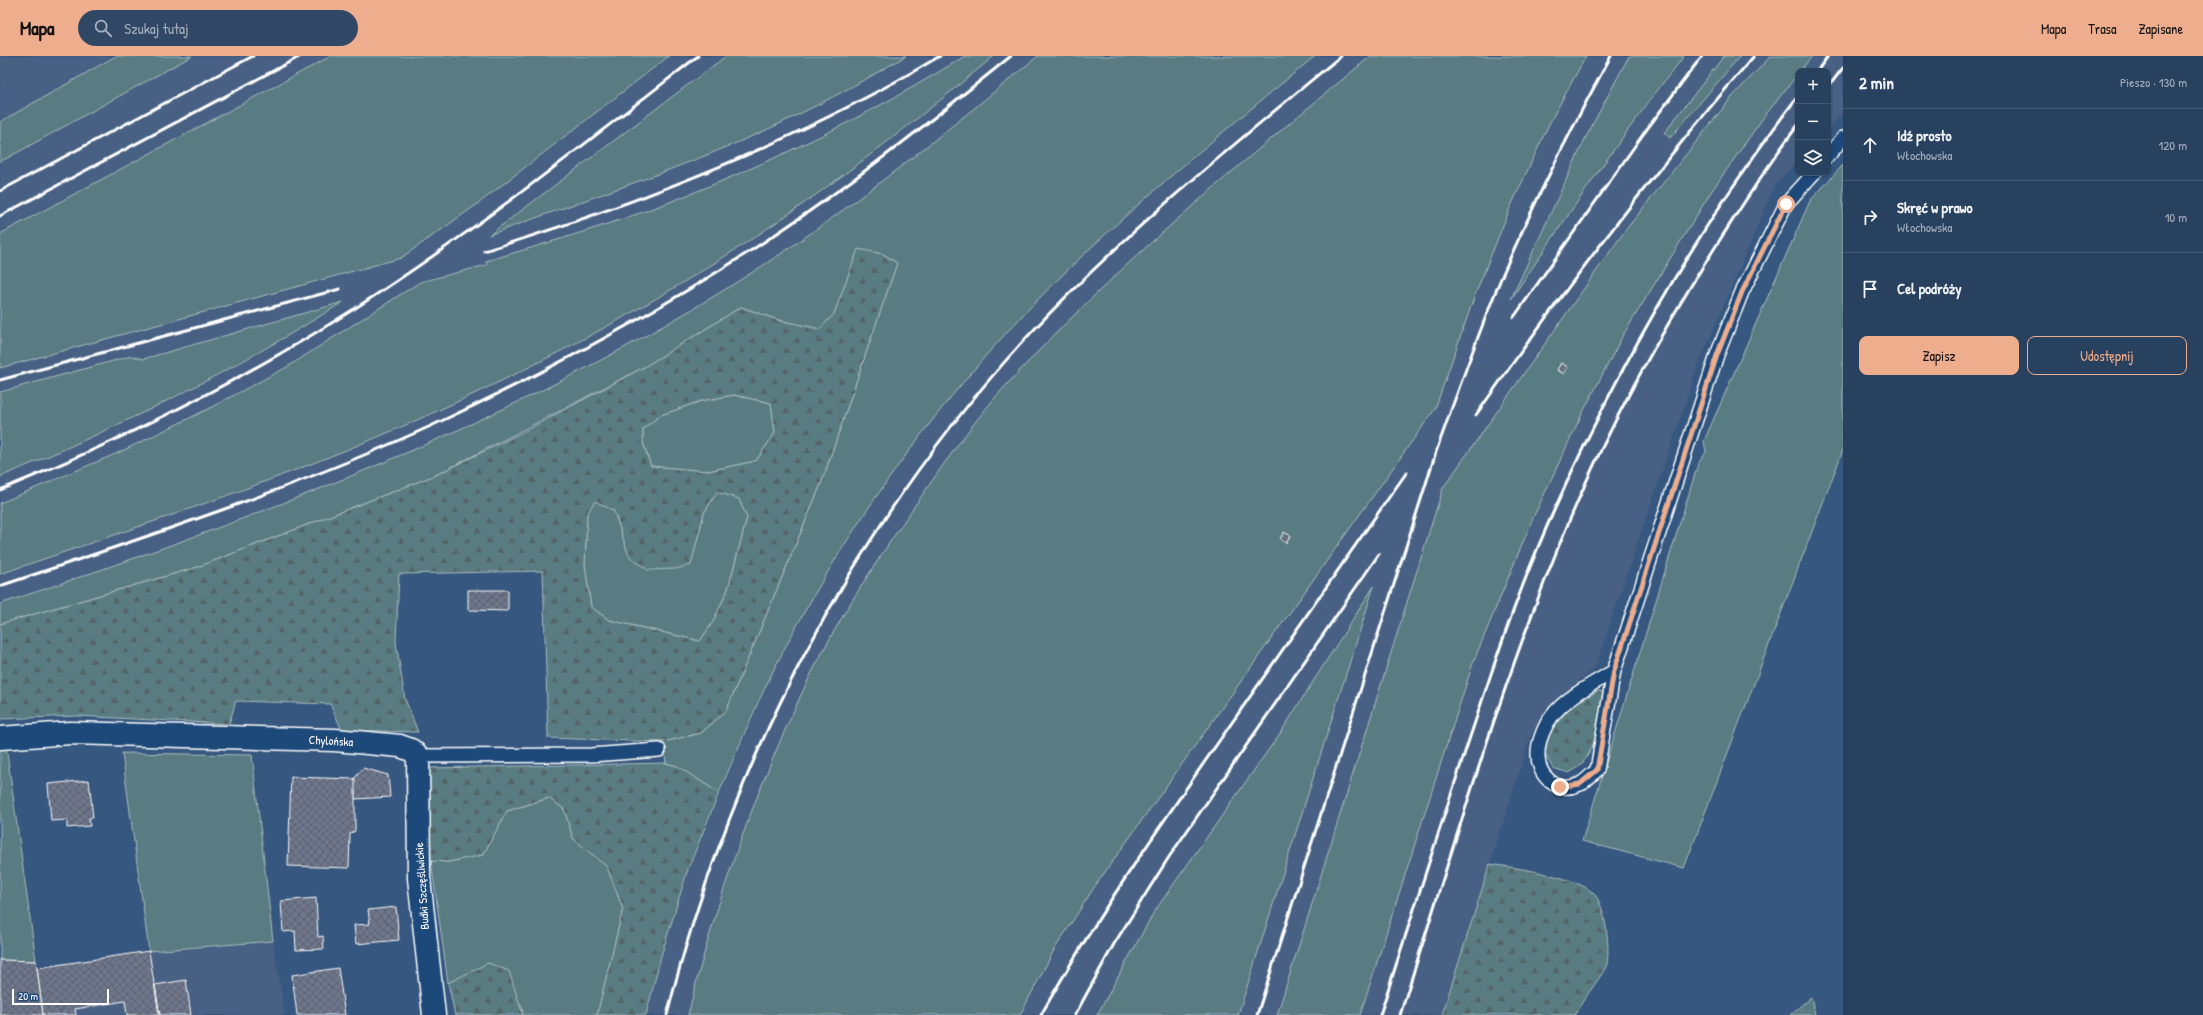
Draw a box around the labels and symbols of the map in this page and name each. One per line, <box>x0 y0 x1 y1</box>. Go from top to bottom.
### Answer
route start <box>1777 195 1795 213</box>
street label: Chylońska <box>308 731 354 750</box>
route end <box>1551 778 1569 796</box>
street label: Budki Szczęśliwickie <box>410 842 433 930</box>
scale bar <box>12 987 109 1006</box>

